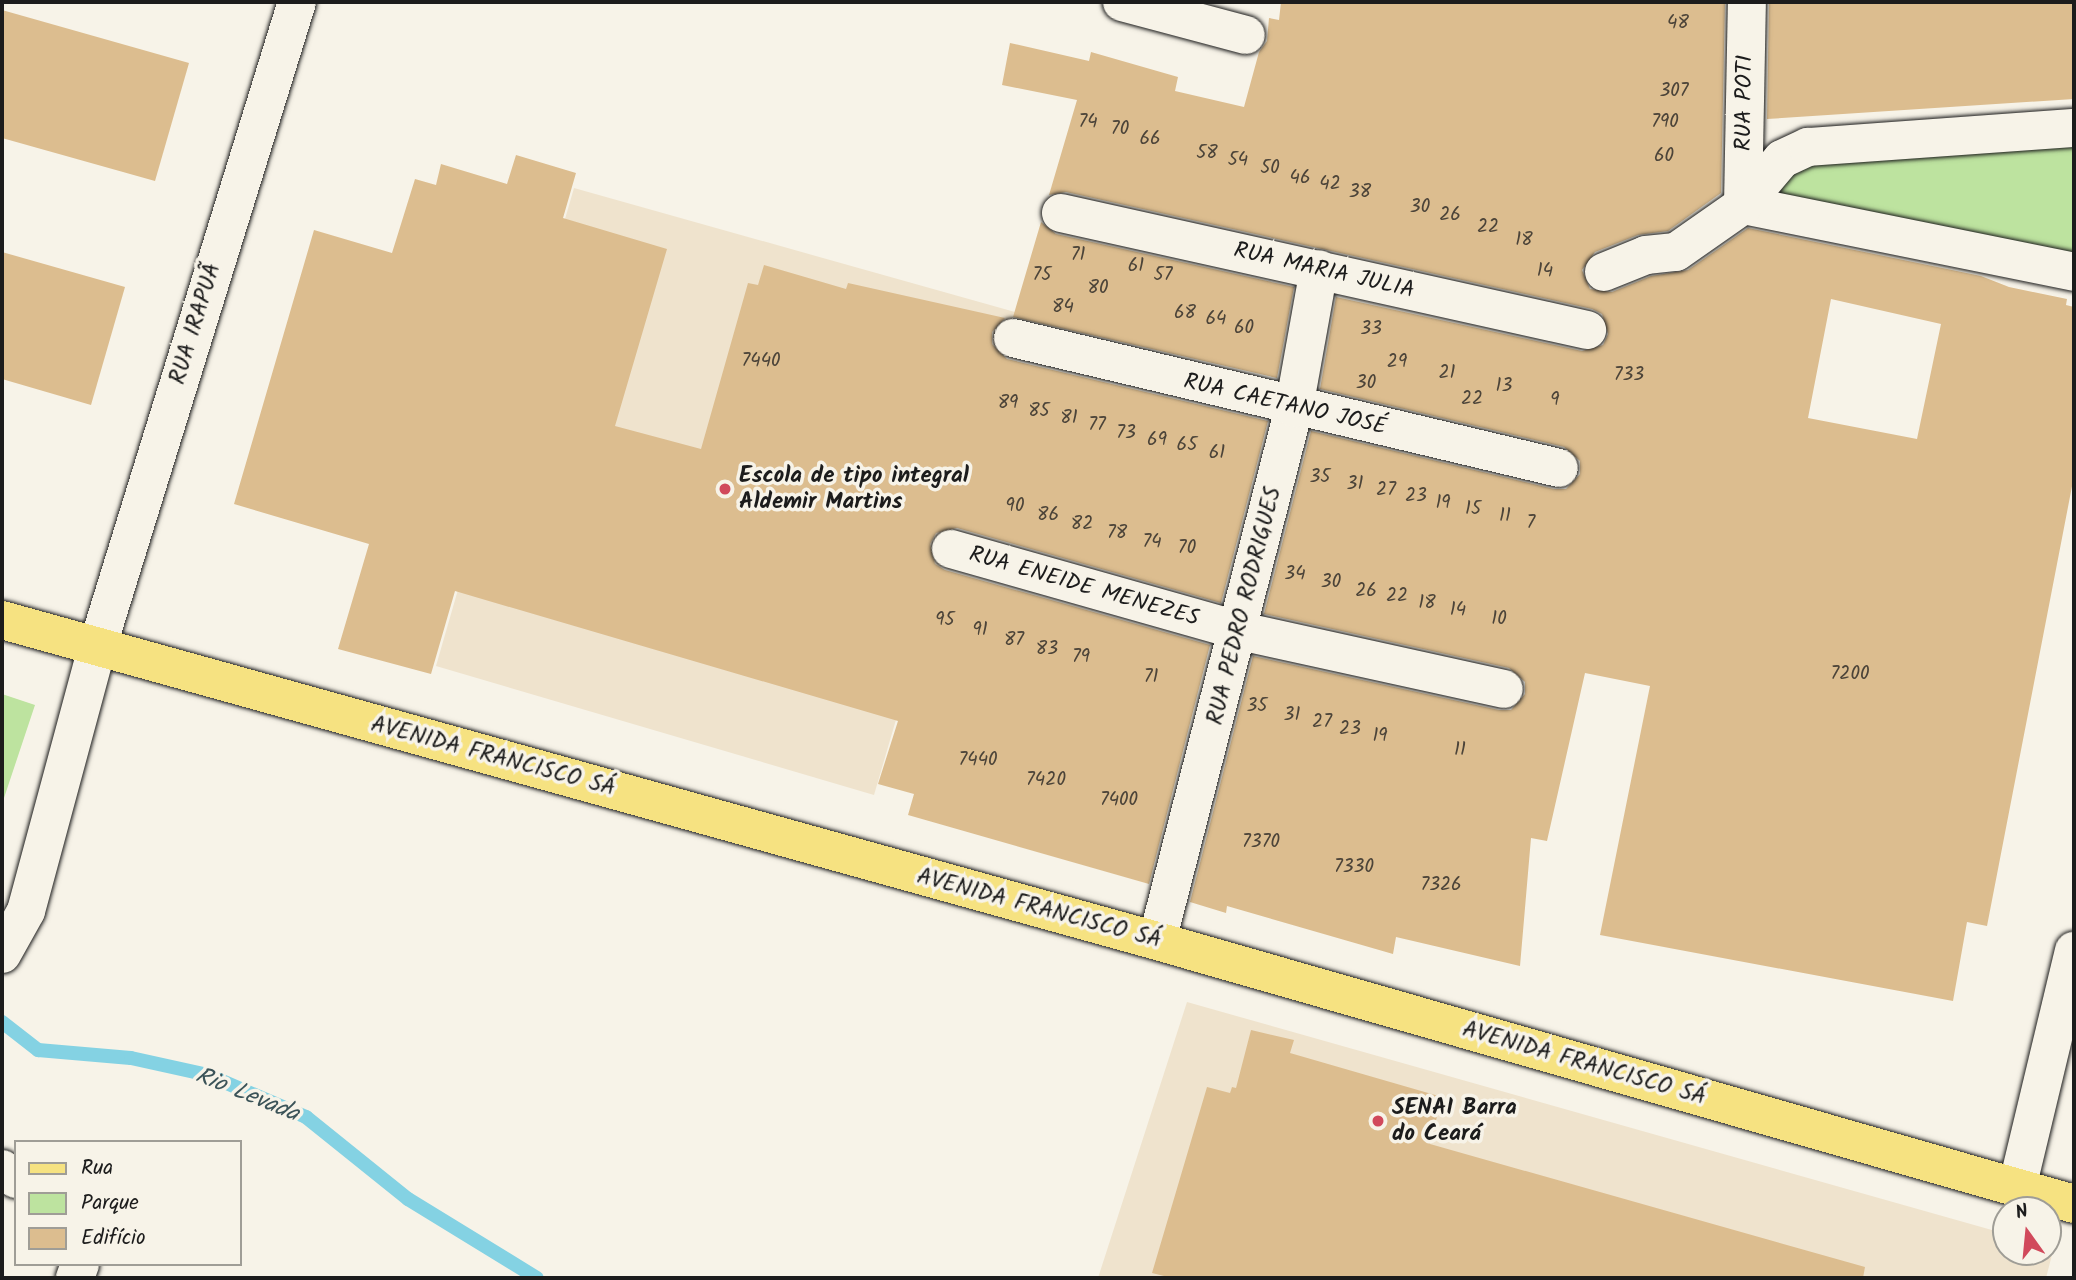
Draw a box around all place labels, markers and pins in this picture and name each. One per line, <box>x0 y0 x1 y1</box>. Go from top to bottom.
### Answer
place label: Escola de tipo integral Aldemir Martins <box>739 462 969 516</box>
marker: Escola de tipo integral Aldemir Martins <box>717 481 733 497</box>
place label: SENAI Barra do Ceará <box>1392 1094 1517 1148</box>
marker: SENAI Barra do Ceará <box>1370 1113 1386 1129</box>

